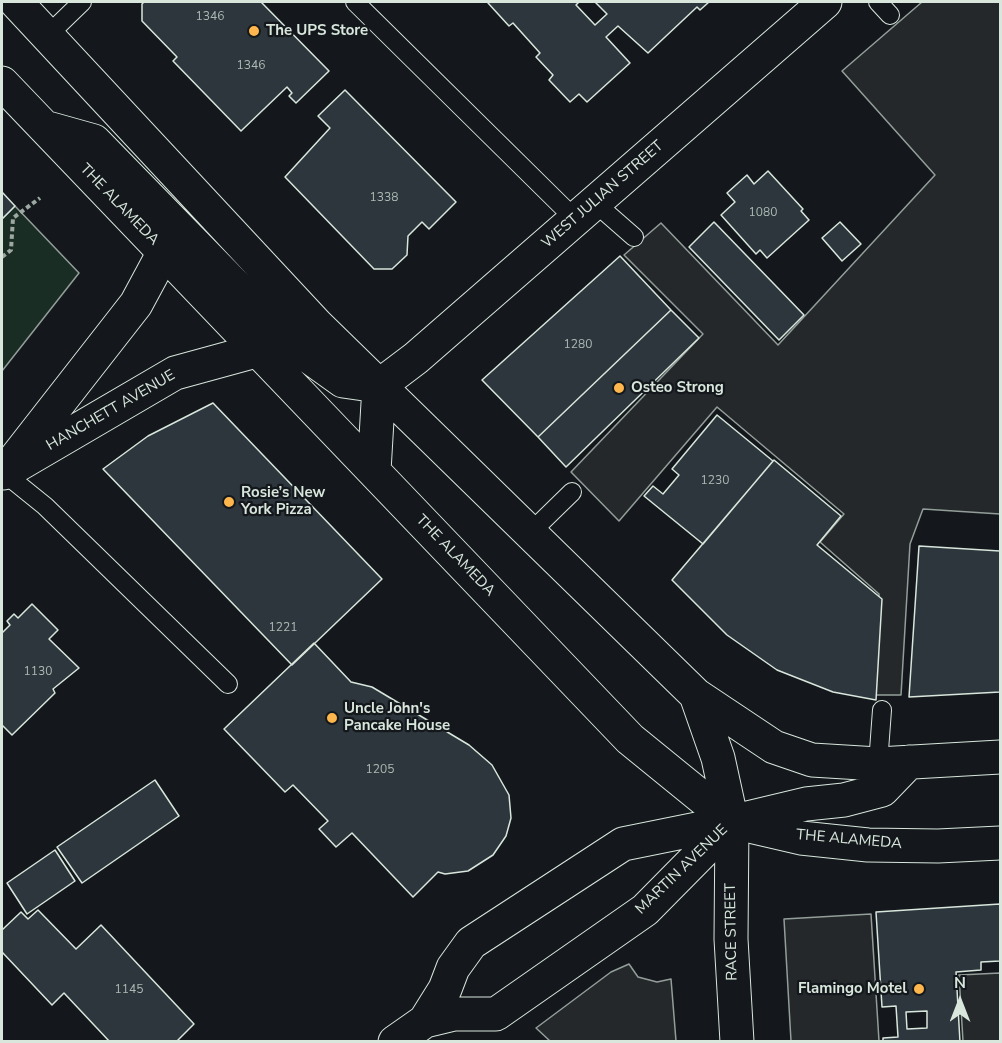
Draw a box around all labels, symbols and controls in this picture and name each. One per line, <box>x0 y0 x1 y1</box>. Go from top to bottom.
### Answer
house number: 1346 <box>196 10 224 24</box>
place label: The UPS Store <box>266 22 368 40</box>
marker: The UPS Store <box>247 24 261 38</box>
house number: 1346 <box>237 59 265 73</box>
street label: WEST JULIAN STREET <box>539 137 667 253</box>
street label: THE ALAMEDA <box>76 161 162 249</box>
house number: 1338 <box>370 191 398 205</box>
house number: 1080 <box>749 206 777 220</box>
house number: 1280 <box>564 338 592 352</box>
street label: HANCHETT AVENUE <box>43 367 179 455</box>
place label: Osteo Strong <box>631 379 724 397</box>
marker: Osteo Strong <box>612 381 626 395</box>
house number: 1230 <box>701 474 729 488</box>
place label: Rosie’s New York Pizza <box>241 484 325 519</box>
marker: Rosie’s New York Pizza <box>222 495 236 509</box>
street label: THE ALAMEDA <box>412 512 498 600</box>
house number: 1221 <box>269 621 297 635</box>
house number: 1130 <box>24 665 52 679</box>
place label: Uncle John's Pancake House <box>344 700 450 735</box>
marker: Uncle John's Pancake House <box>325 711 339 725</box>
house number: 1205 <box>366 763 394 777</box>
street label: MARTIN AVENUE <box>632 821 732 919</box>
street label: THE ALAMEDA <box>795 826 903 854</box>
street label: RACE STREET <box>722 883 742 981</box>
north arrow <box>930 971 990 1031</box>
text: N <box>954 972 966 994</box>
place label: Flamingo Motel <box>798 980 907 998</box>
marker: Flamingo Motel <box>912 982 926 996</box>
house number: 1145 <box>115 983 143 997</box>

